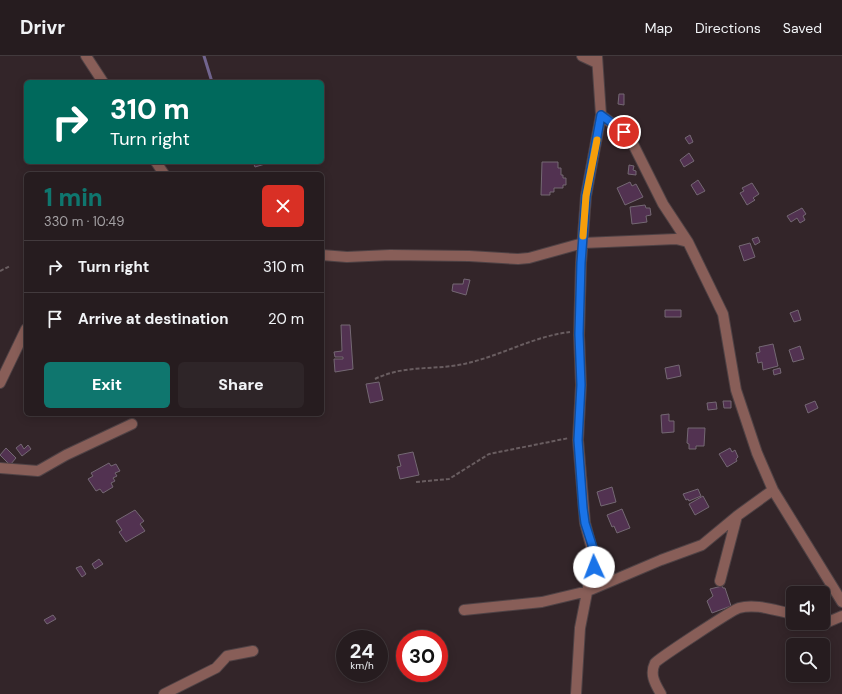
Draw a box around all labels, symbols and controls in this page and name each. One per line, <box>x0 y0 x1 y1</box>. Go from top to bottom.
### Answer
text: Drivr <box>20 15 65 40</box>
text: Map <box>645 19 673 37</box>
text: Directions <box>695 19 761 37</box>
text: Saved <box>783 19 822 37</box>
text: 310 m <box>110 91 190 128</box>
icon: right <box>44 96 96 148</box>
pin <box>607 115 641 149</box>
icon: arrive <box>613 121 635 143</box>
text: Turn right <box>110 127 190 151</box>
text: 1 min <box>44 182 103 213</box>
button: close <box>262 185 304 227</box>
text: 330 m · 10:49 <box>44 213 124 230</box>
icon: right <box>44 256 66 278</box>
text: Turn right <box>78 257 149 277</box>
text: 310 m <box>263 257 304 277</box>
icon: arrive <box>44 308 66 330</box>
text: Arrive at destination <box>78 309 229 329</box>
text: 20 m <box>268 309 304 329</box>
button: Exit <box>44 362 170 408</box>
button: Share <box>178 362 304 408</box>
position arrow <box>573 546 615 588</box>
map controls <box>786 586 830 682</box>
button: sound <box>786 586 830 630</box>
speed limit sign: 30 <box>396 630 448 682</box>
text: 24 <box>350 638 374 664</box>
button: search <box>786 638 830 682</box>
text: km/h <box>350 659 374 672</box>

